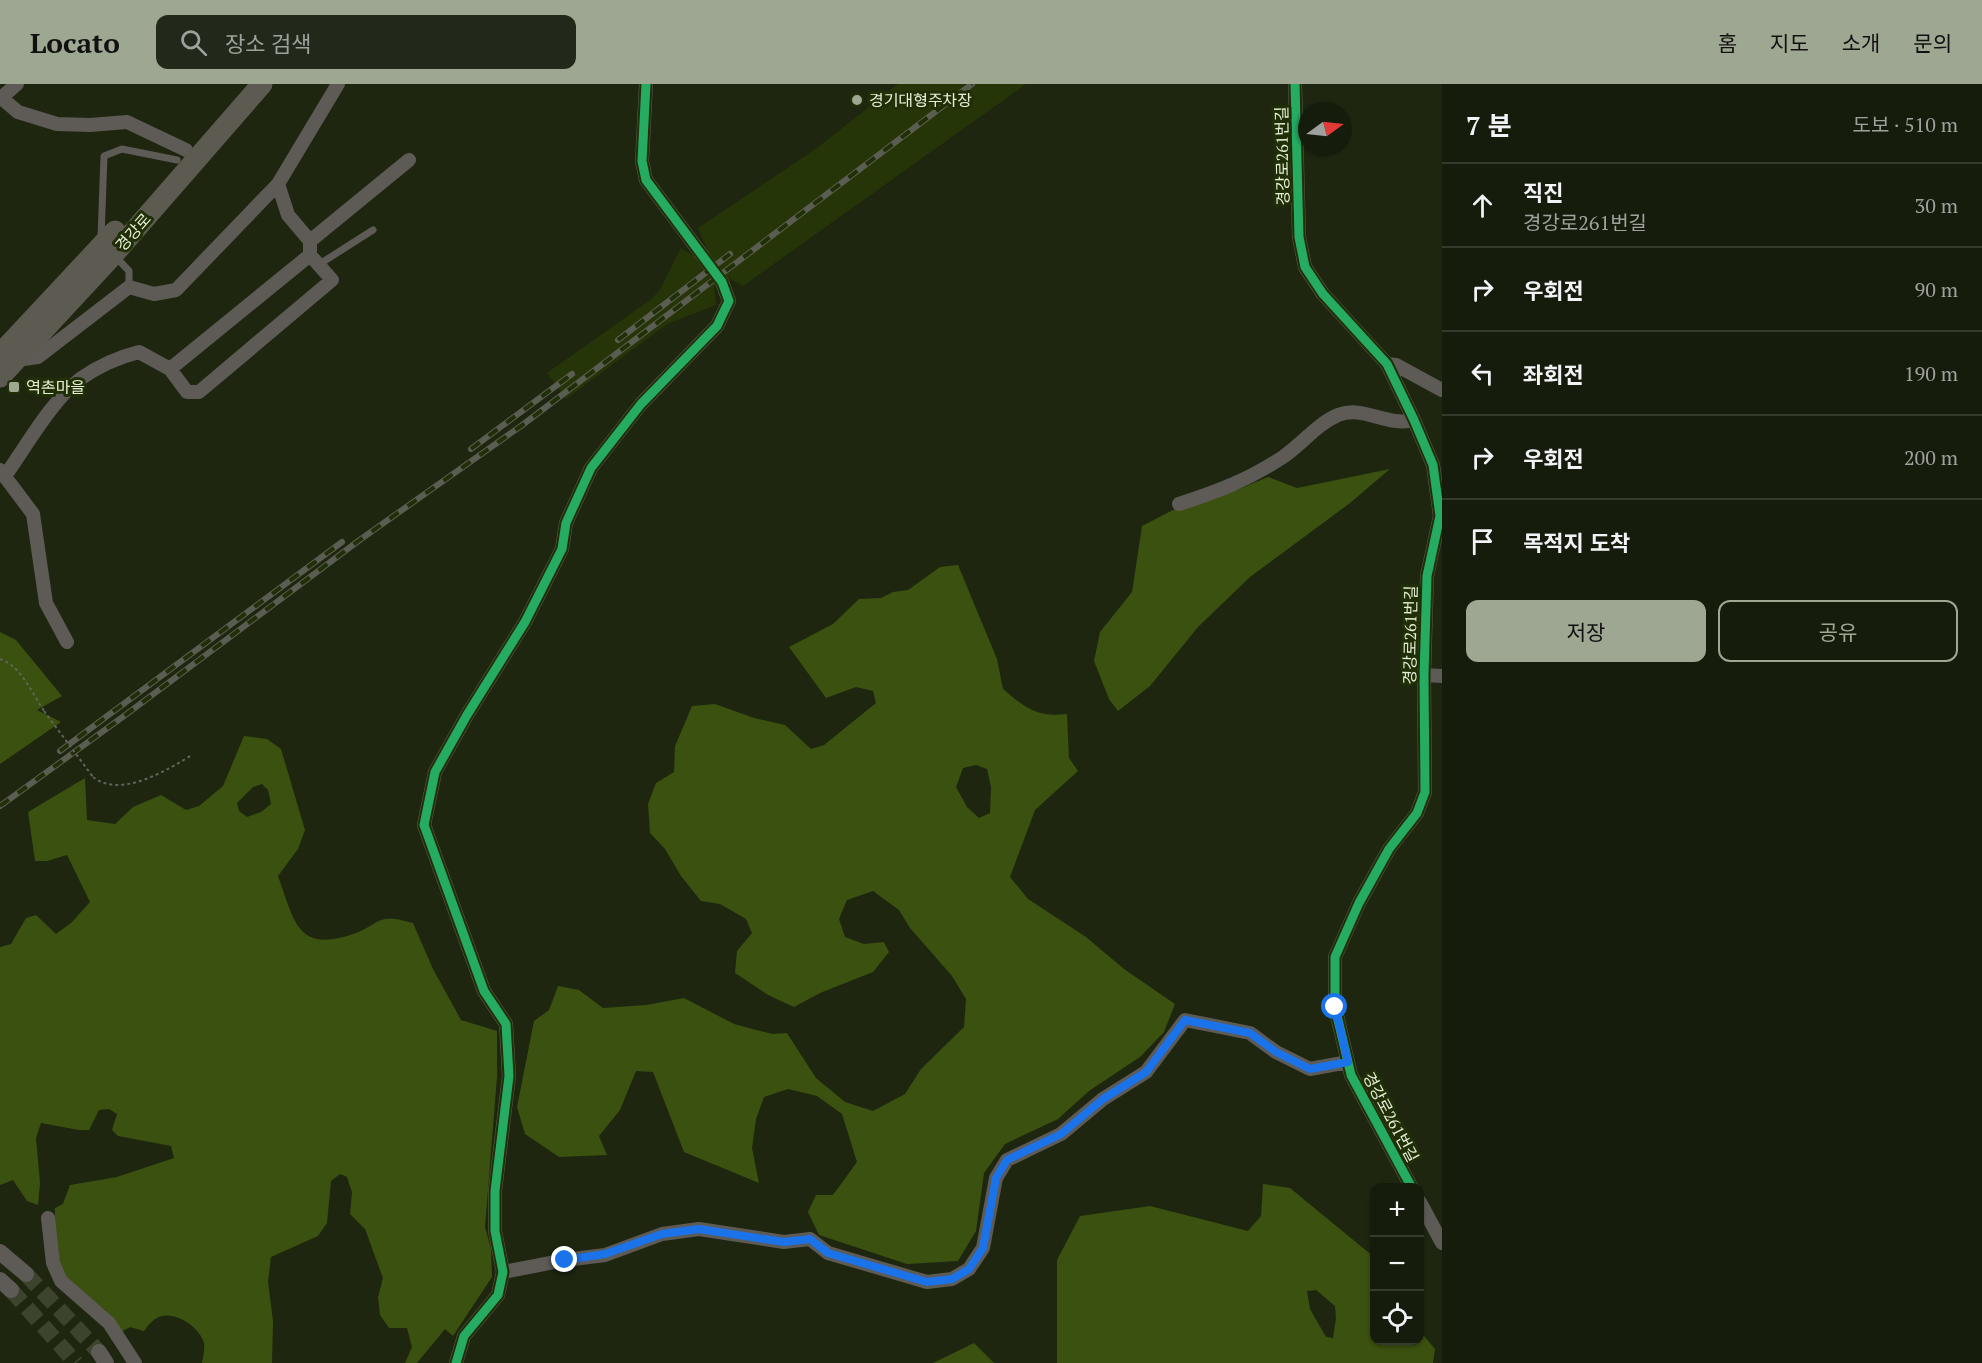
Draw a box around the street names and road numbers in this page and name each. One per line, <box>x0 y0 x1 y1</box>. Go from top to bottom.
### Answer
street label: 경강로261번길 <box>1270 106 1294 206</box>
street label: 경강로 <box>110 208 156 256</box>
street label: 경강로261번길 <box>1398 585 1422 685</box>
street label: 경강로261번길 <box>1358 1068 1424 1166</box>

